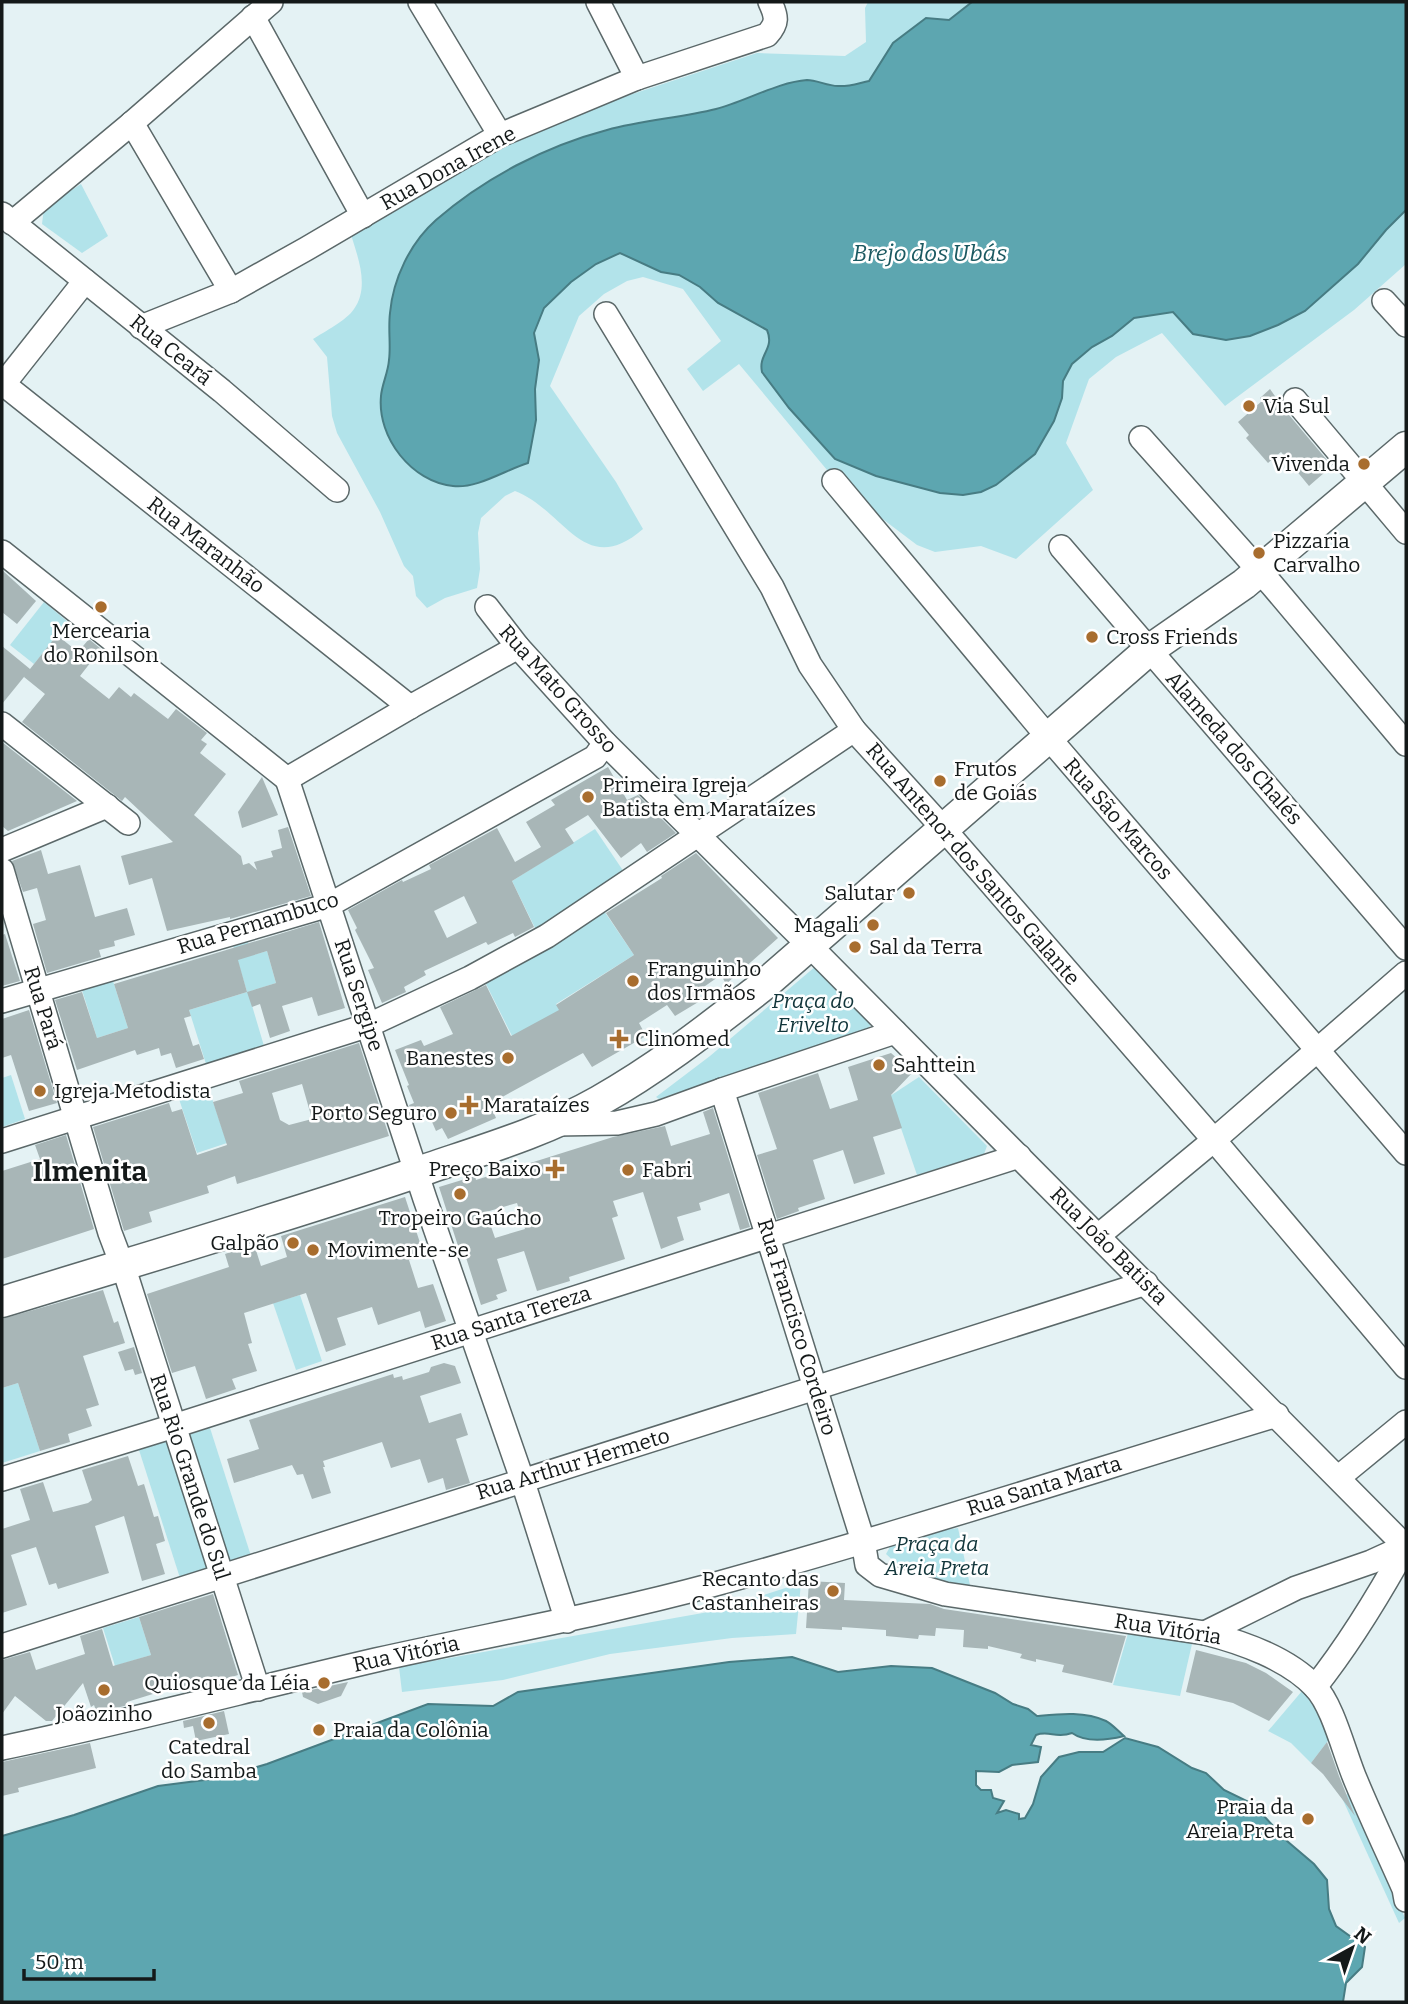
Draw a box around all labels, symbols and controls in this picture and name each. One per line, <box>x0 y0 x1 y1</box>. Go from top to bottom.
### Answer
street label: Rua Dona Irene <box>376 120 520 216</box>
water label: Brejo dos Ubás <box>853 239 1007 267</box>
street label: Rua Ceará <box>125 309 218 391</box>
place label: Via Sul <box>1263 393 1330 419</box>
marker: Via Sul <box>1241 398 1257 414</box>
place label: Vivenda <box>1271 451 1351 477</box>
marker: Vivenda <box>1356 456 1372 472</box>
street label: Rua Maranhão <box>142 491 270 599</box>
place label: Pizzaria Carvalho <box>1273 528 1360 578</box>
marker: Pizzaria Carvalho <box>1251 545 1267 561</box>
marker: Mercearia do Ronilson <box>93 599 109 615</box>
place label: Mercearia do Ronilson <box>43 618 159 668</box>
street label: Rua Mato Grosso <box>493 619 623 759</box>
place label: Cross Friends <box>1106 624 1238 650</box>
marker: Cross Friends <box>1084 629 1100 645</box>
street label: Alameda dos Chalés <box>1160 666 1308 830</box>
street label: Rua Antenor dos Santos Galante <box>861 737 1085 991</box>
street label: Rua São Marcos <box>1058 753 1178 885</box>
place label: Frutos de Goiás <box>954 756 1037 806</box>
place label: Primeira Igreja Batista em Marataízes <box>602 772 816 822</box>
marker: Frutos de Goiás <box>932 773 948 789</box>
marker: Primeira Igreja Batista em Marataízes <box>580 789 596 805</box>
place label: Salutar <box>824 880 895 906</box>
marker: Salutar <box>901 885 917 901</box>
street label: Rua Pernambuco <box>174 886 342 960</box>
place label: Magali <box>794 912 859 938</box>
marker: Magali <box>865 917 881 933</box>
place label: Sal da Terra <box>869 934 983 960</box>
street label: Rua Sergipe <box>329 936 389 1054</box>
marker: Sal da Terra <box>847 939 863 955</box>
place label: Franguinho dos Irmãos <box>647 956 761 1006</box>
street label: Rua Pará <box>18 963 68 1053</box>
marker: Franguinho dos Irmãos <box>625 973 641 989</box>
park label: Praça do Erivelto <box>772 988 854 1038</box>
place label: Clinomed <box>635 1026 730 1052</box>
marker: Clinomed <box>609 1029 629 1049</box>
place label: Banestes <box>406 1045 494 1071</box>
marker: Banestes <box>500 1050 516 1066</box>
place label: Sahttein <box>893 1052 976 1078</box>
marker: Sahttein <box>871 1057 887 1073</box>
place label: Igreja Metodista <box>54 1078 211 1104</box>
marker: Igreja Metodista <box>32 1083 48 1099</box>
place label: Marataízes <box>483 1092 590 1118</box>
marker: Marataízes <box>461 1097 477 1113</box>
place label: Porto Seguro <box>310 1100 437 1126</box>
marker: Porto Seguro <box>443 1105 459 1121</box>
district label: Ilmenita <box>33 1155 147 1188</box>
place label: Preço Baixo <box>428 1156 541 1182</box>
place label: Fabri <box>642 1157 692 1183</box>
marker: Preço Baixo <box>547 1161 563 1177</box>
marker: Fabri <box>620 1162 636 1178</box>
street label: Rua João Batista <box>1045 1182 1174 1311</box>
marker: Tropeiro Gaúcho <box>452 1186 468 1202</box>
place label: Tropeiro Gaúcho <box>378 1205 542 1231</box>
street label: Rua Francisco Cordeiro <box>752 1215 842 1439</box>
place label: Galpão <box>210 1230 279 1256</box>
marker: Galpão <box>285 1235 301 1251</box>
place label: Movimente-se <box>327 1237 469 1263</box>
marker: Movimente-se <box>305 1242 321 1258</box>
street label: Rua Santa Tereza <box>428 1280 595 1356</box>
street label: Rua Rio Grande do Sul <box>144 1371 236 1583</box>
street label: Rua Arthur Hermeto <box>473 1422 673 1506</box>
street label: Rua Santa Marta <box>964 1450 1125 1522</box>
park label: Praça da Areia Preta <box>884 1531 989 1581</box>
place label: Recanto das Castanheiras <box>691 1566 819 1616</box>
marker: Recanto das Castanheiras <box>825 1583 841 1599</box>
street label: Rua Vitória <box>1113 1608 1224 1650</box>
street label: Rua Vitória <box>351 1630 462 1678</box>
place label: Quiosque da Léia <box>144 1670 311 1696</box>
marker: Quiosque da Léia <box>316 1675 332 1691</box>
marker: Joãozinho <box>96 1682 112 1698</box>
place label: Joãozinho <box>54 1701 153 1727</box>
marker: Catedral do Samba <box>201 1715 217 1731</box>
place label: Praia da Colônia <box>333 1717 489 1743</box>
marker: Praia da Colônia <box>311 1722 327 1738</box>
place label: Catedral do Samba <box>161 1734 258 1784</box>
place label: Praia da Areia Preta <box>1186 1794 1294 1844</box>
marker: Praia da Areia Preta <box>1300 1811 1316 1827</box>
north arrow <box>1317 1913 1387 1983</box>
text: N <box>1350 1922 1376 1949</box>
scale bar <box>24 1938 154 1982</box>
text: 50 m <box>35 1949 84 1975</box>

